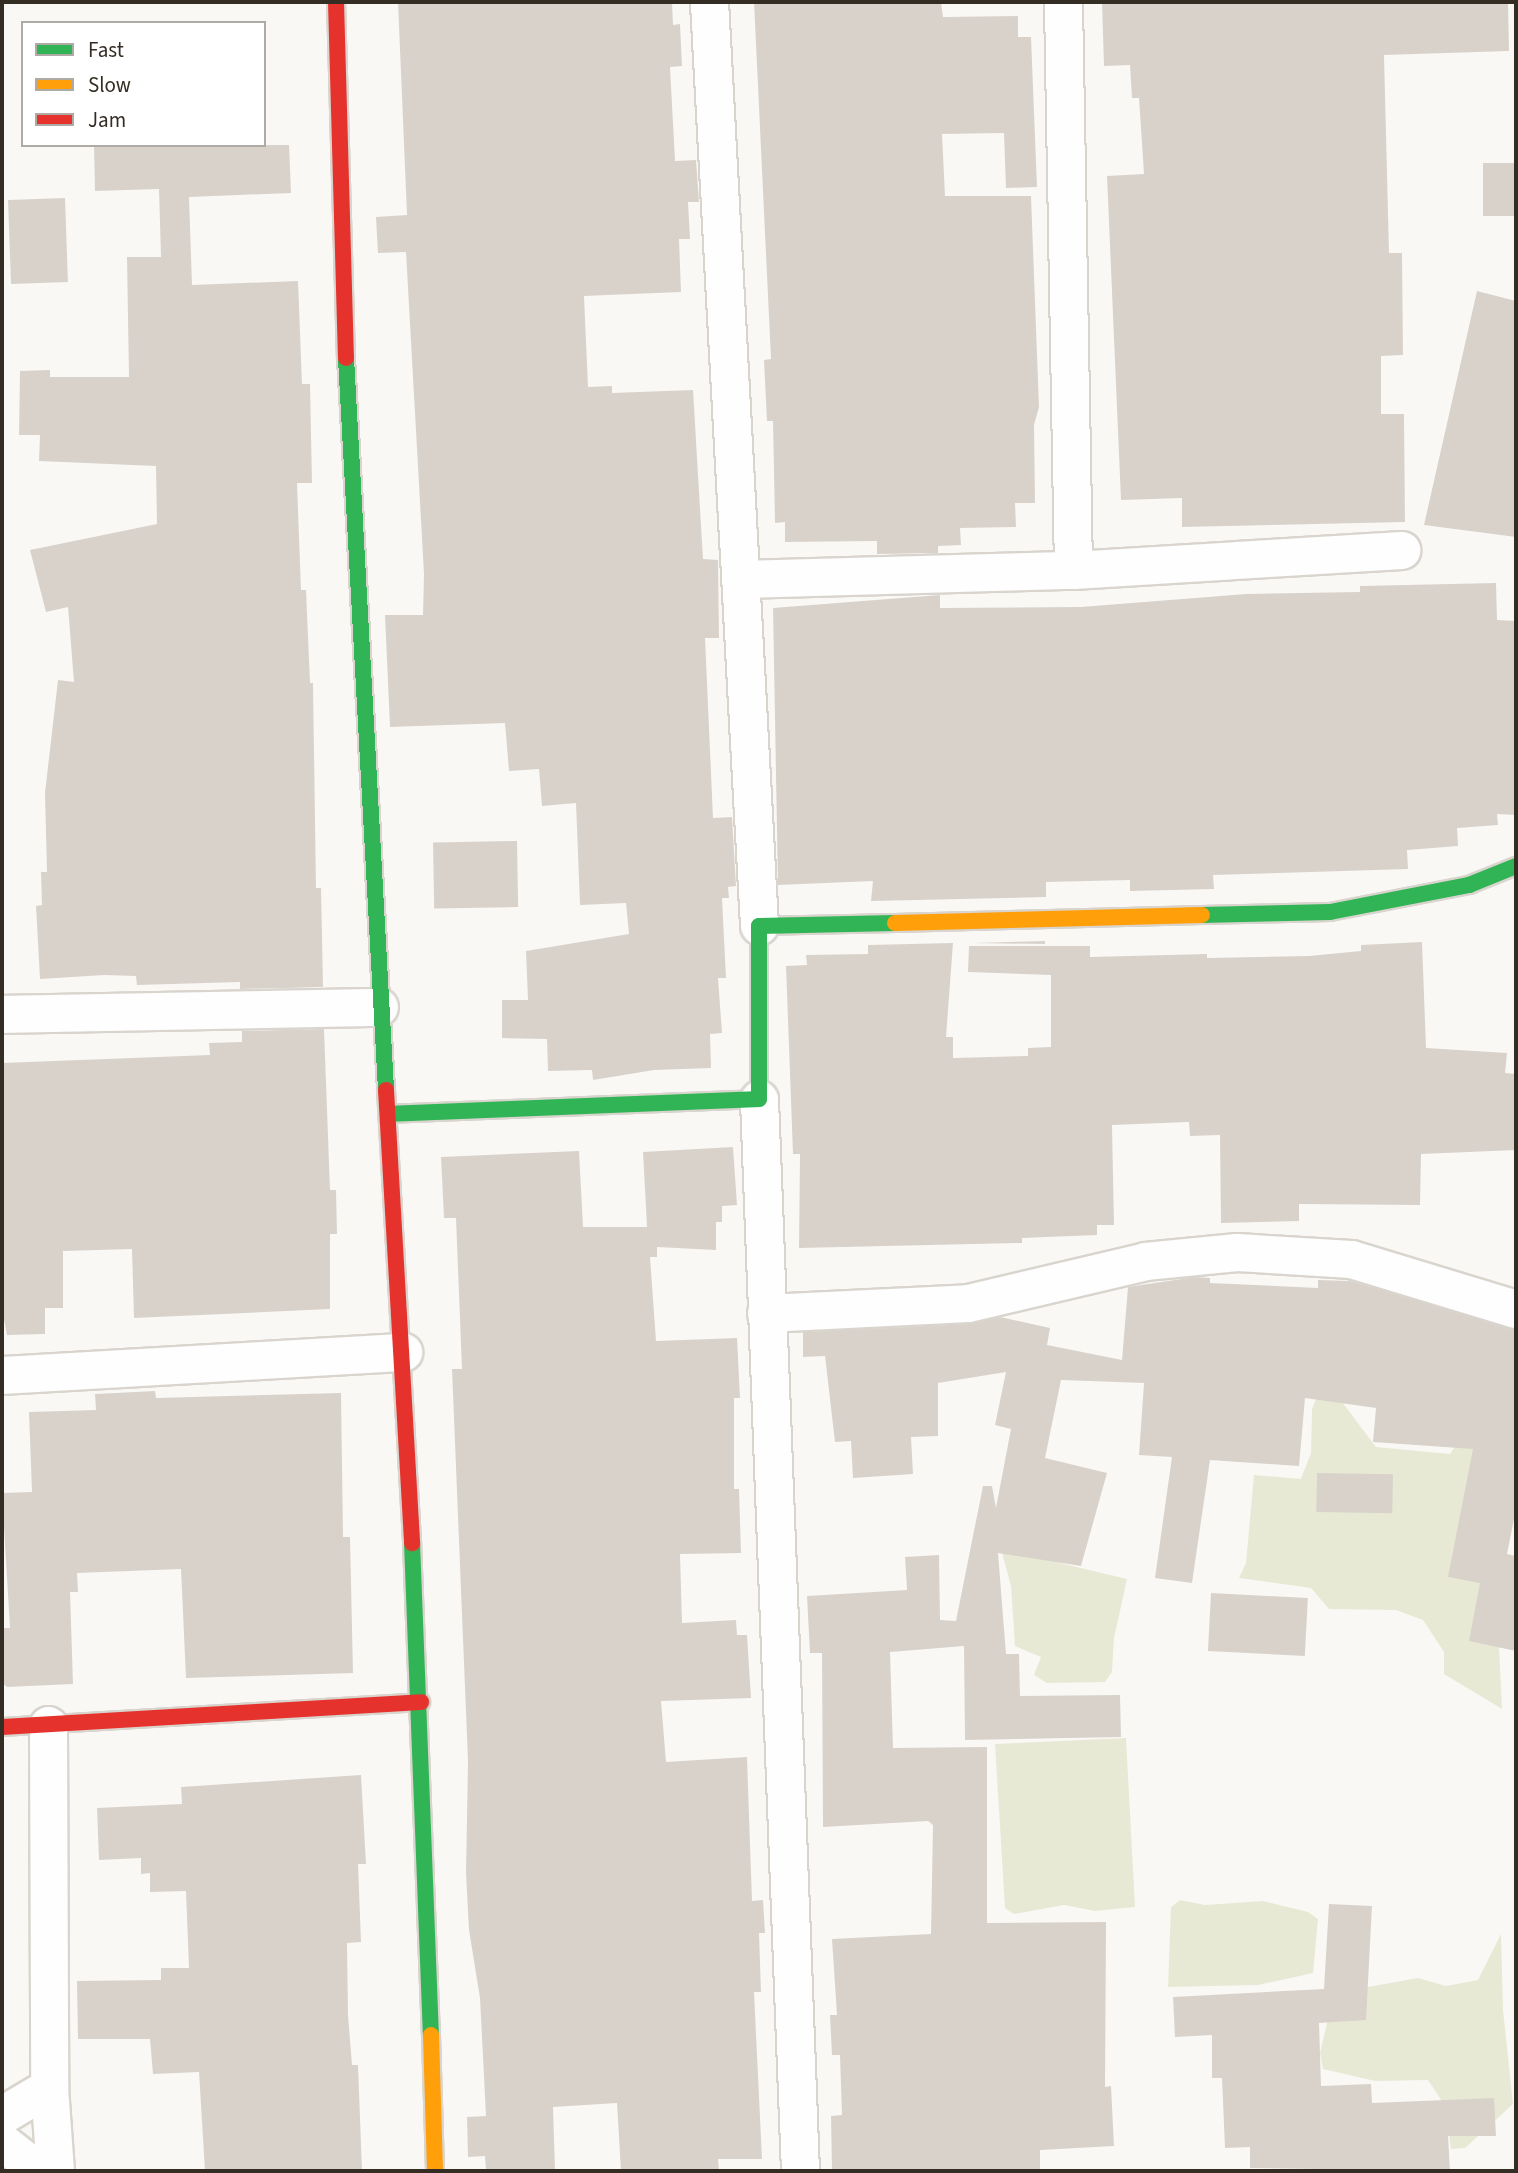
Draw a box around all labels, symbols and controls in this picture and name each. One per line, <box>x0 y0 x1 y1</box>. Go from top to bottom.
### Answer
legend <box>21 21 266 147</box>
text: Fast <box>88 35 124 65</box>
text: Slow <box>88 70 131 100</box>
text: Jam <box>88 105 126 135</box>

